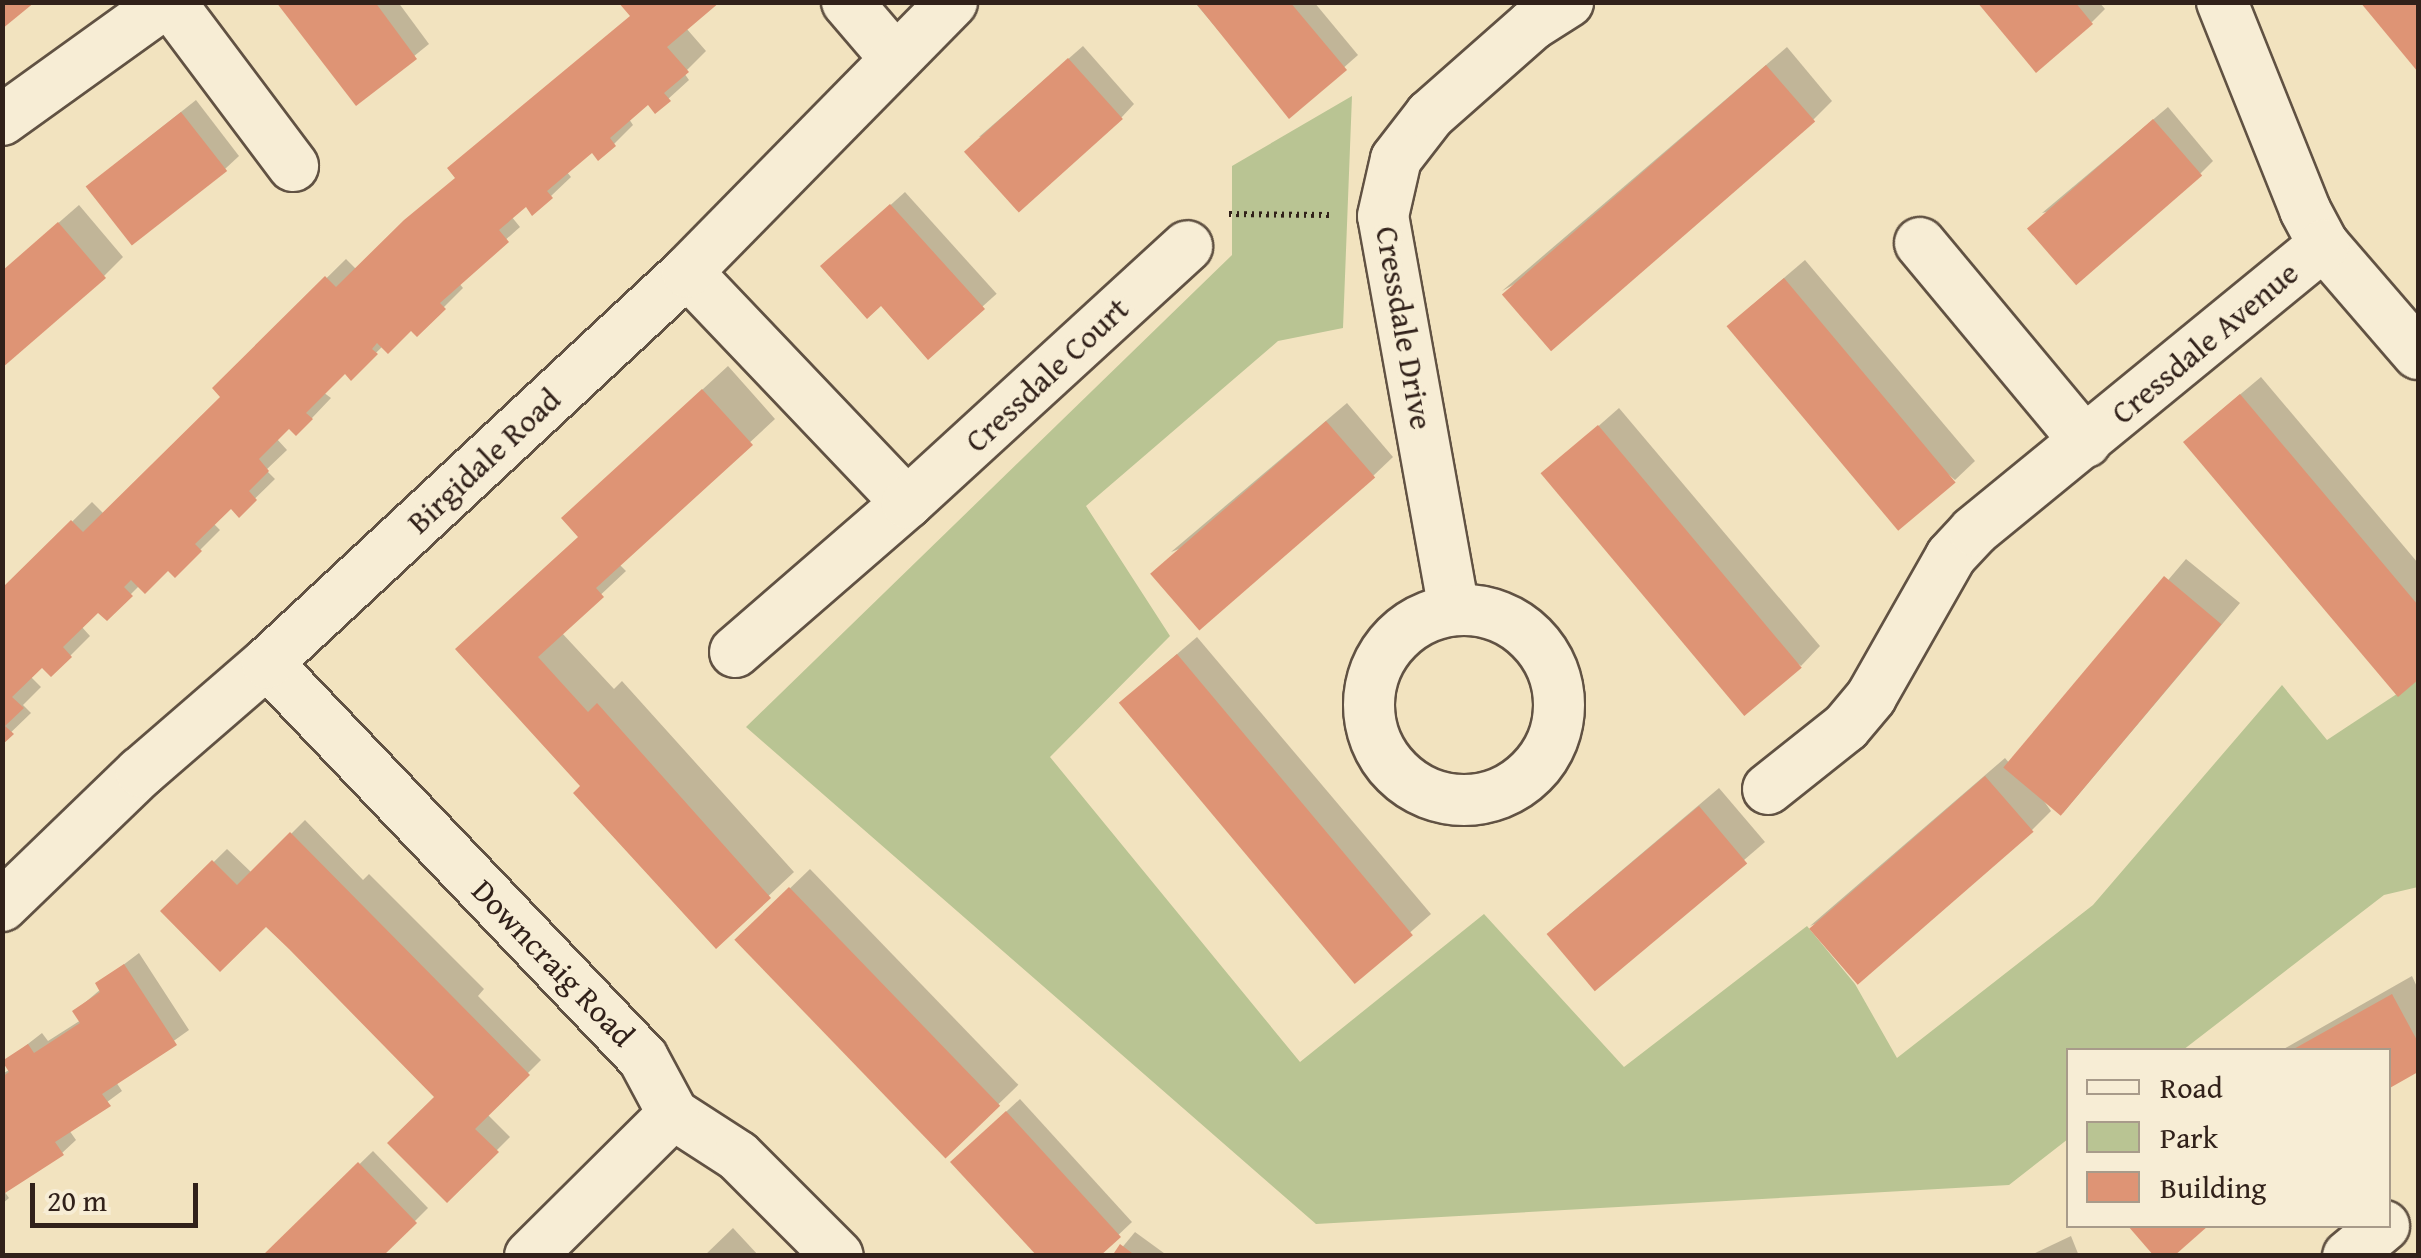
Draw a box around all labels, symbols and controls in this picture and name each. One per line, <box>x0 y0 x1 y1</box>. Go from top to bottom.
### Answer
street label: Cressdale Drive <box>1367 223 1441 433</box>
street label: Cressdale Avenue <box>2104 254 2306 432</box>
street label: Cressdale Court <box>957 290 1137 460</box>
street label: Birgidale Road <box>399 380 569 542</box>
street label: Downcraig Road <box>464 872 642 1054</box>
legend <box>2066 1048 2391 1228</box>
text: Road <box>2160 1065 2223 1109</box>
text: Park <box>2160 1115 2218 1159</box>
scale bar <box>35 1163 202 1225</box>
text: Building <box>2160 1165 2266 1209</box>
text: 20 m <box>47 1178 107 1222</box>

